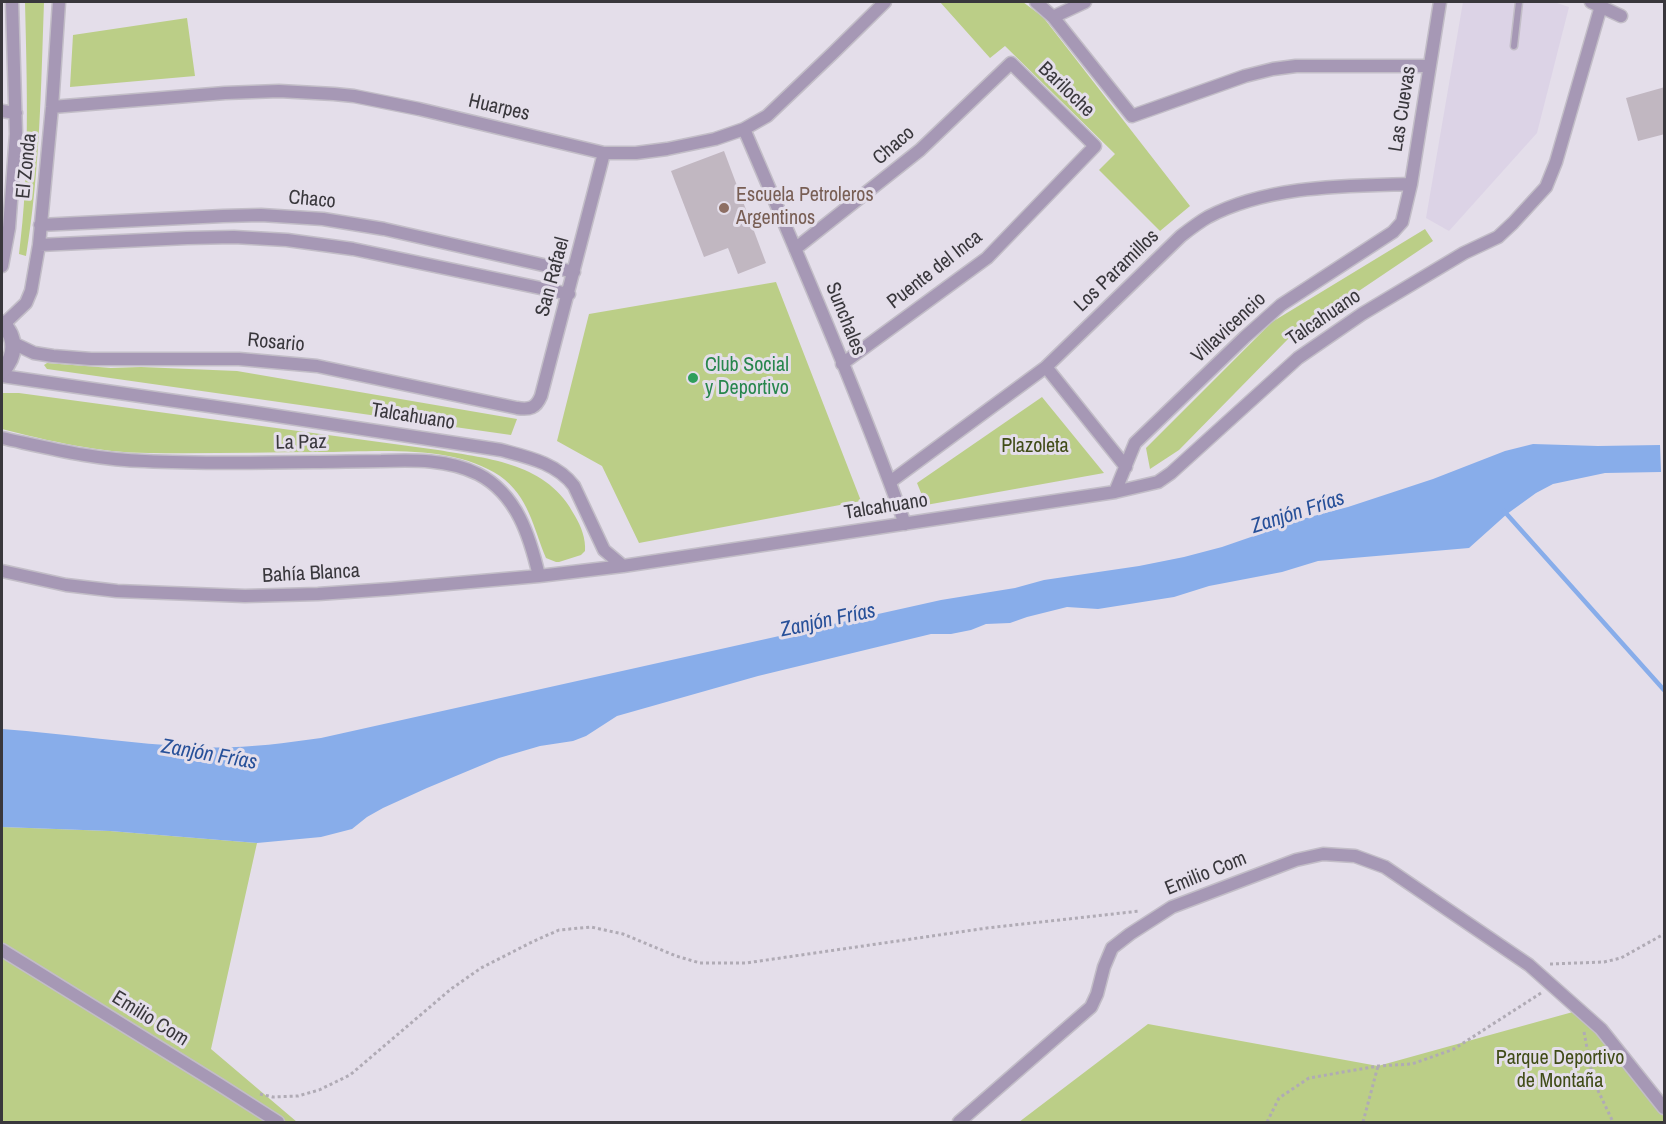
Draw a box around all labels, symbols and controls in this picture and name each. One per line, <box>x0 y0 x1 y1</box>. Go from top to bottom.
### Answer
street label: Bariloche <box>1033 57 1099 123</box>
street label: Las Cuevas <box>1384 64 1422 154</box>
street label: Huarpes <box>466 89 532 127</box>
street label: Chaco <box>868 121 920 171</box>
street label: El Zonda <box>12 132 42 200</box>
place label: Escuela Petroleros Argentinos <box>736 184 874 231</box>
street label: Chaco <box>287 186 337 214</box>
marker: Escuela Petroleros Argentinos <box>717 201 731 215</box>
street label: Puente del Inca <box>883 225 987 315</box>
street label: Los Paramillos <box>1070 225 1164 317</box>
street label: San Rafael <box>531 235 575 319</box>
street label: Sunchales <box>820 279 870 359</box>
street label: Talcahuano <box>1282 285 1366 351</box>
street label: Villavicencio <box>1187 288 1271 368</box>
street label: Rosario <box>246 329 306 357</box>
place label: Club Social y Deportivo <box>705 354 789 401</box>
marker: Club Social y Deportivo <box>686 371 700 385</box>
street label: Talcahuano <box>370 399 456 435</box>
street label: La Paz <box>275 431 327 455</box>
park label: Plazoleta <box>1001 435 1069 459</box>
water label: Zanjón Frías <box>1248 486 1348 540</box>
street label: Talcahuano <box>843 489 929 525</box>
street label: Bahía Blanca <box>262 559 360 589</box>
water label: Zanjón Frías <box>778 599 878 643</box>
water label: Zanjón Frías <box>159 734 259 776</box>
street label: Emilio Com <box>1162 847 1250 901</box>
street label: Emilio Com <box>107 986 193 1052</box>
park label: Parque Deportivo de Montaña <box>1496 1047 1624 1094</box>

